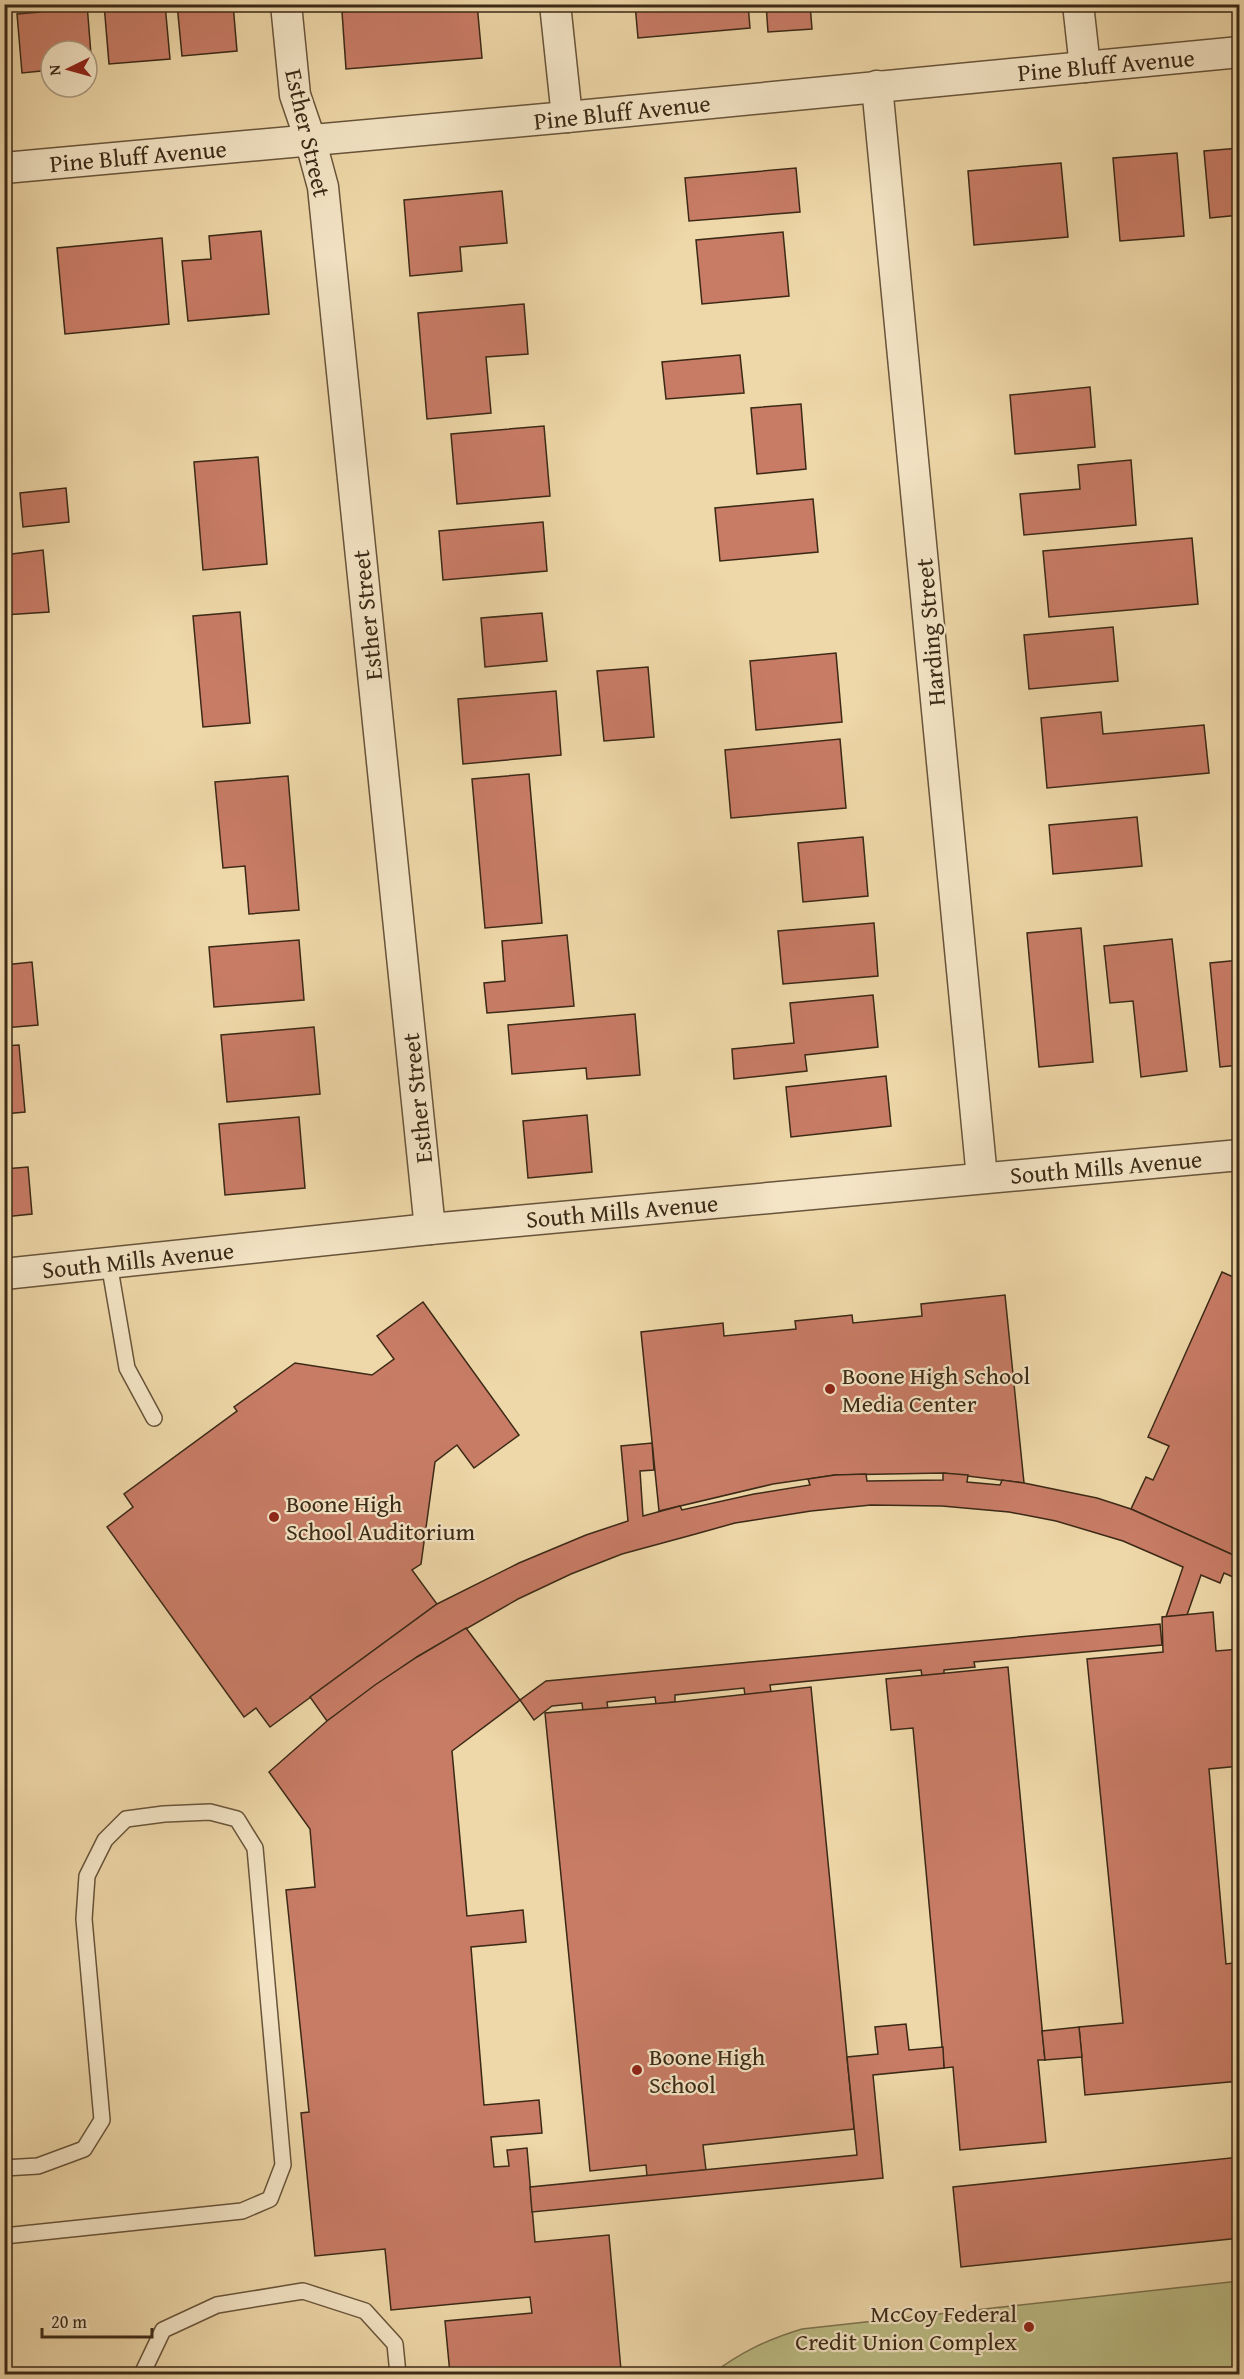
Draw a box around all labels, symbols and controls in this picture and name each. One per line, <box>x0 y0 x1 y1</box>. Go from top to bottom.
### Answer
north arrow <box>39 39 99 99</box>
street label: Pine Bluff Avenue <box>1016 40 1196 90</box>
text: N <box>42 64 66 77</box>
street label: Esther Street <box>276 65 340 201</box>
street label: Pine Bluff Avenue <box>532 85 712 139</box>
street label: Pine Bluff Avenue <box>48 131 228 181</box>
street label: Esther Street <box>343 548 391 682</box>
street label: Harding Street <box>906 556 954 707</box>
street label: Esther Street <box>393 1031 441 1165</box>
street label: South Mills Avenue <box>1009 1141 1203 1193</box>
street label: South Mills Avenue <box>525 1185 719 1237</box>
street label: South Mills Avenue <box>40 1233 236 1287</box>
place label: Boone High School Media Center <box>842 1358 1030 1421</box>
marker: Boone High School Media Center <box>823 1382 837 1396</box>
place label: Boone High School Auditorium <box>286 1486 475 1549</box>
marker: Boone High School Auditorium <box>267 1510 281 1524</box>
place label: Boone High School <box>649 2039 766 2102</box>
marker: Boone High School <box>630 2063 644 2077</box>
place label: McCoy Federal Credit Union Complex <box>795 2296 1018 2359</box>
scale bar <box>42 2301 152 2339</box>
text: 20 m <box>51 2308 87 2335</box>
marker: McCoy Federal Credit Union Complex <box>1022 2320 1036 2334</box>

